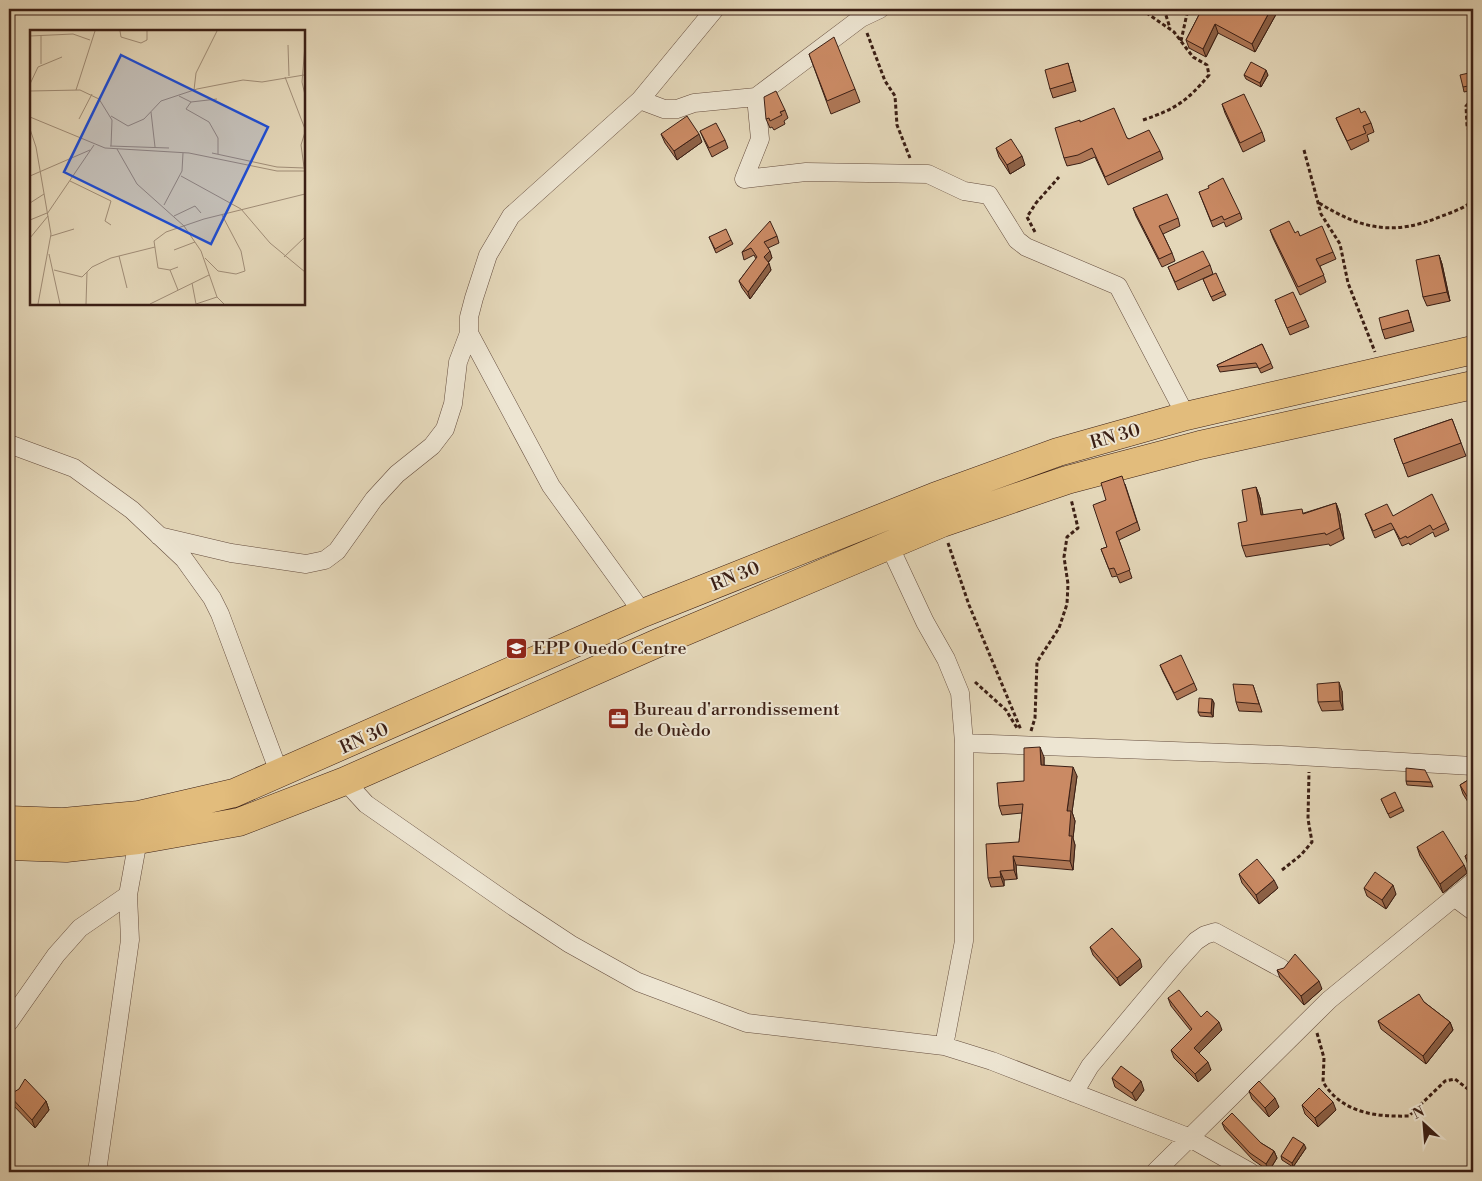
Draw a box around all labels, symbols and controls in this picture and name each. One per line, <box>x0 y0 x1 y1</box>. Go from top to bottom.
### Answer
inset map <box>30 30 305 305</box>
street label: RN 30 <box>1087 418 1143 455</box>
street label: RN 30 <box>707 556 763 597</box>
school or university icon: EPP Ouedo Centre <box>505 636 529 660</box>
place label: EPP Ouedo Centre <box>533 637 687 660</box>
place label: Bureau d'arrondissement de Ouèdo <box>633 698 840 742</box>
office icon: Bureau d'arrondissement de Ouèdo <box>606 707 630 731</box>
street label: RN 30 <box>336 717 392 759</box>
north arrow <box>1400 1098 1450 1148</box>
text: N <box>1410 1103 1428 1124</box>

